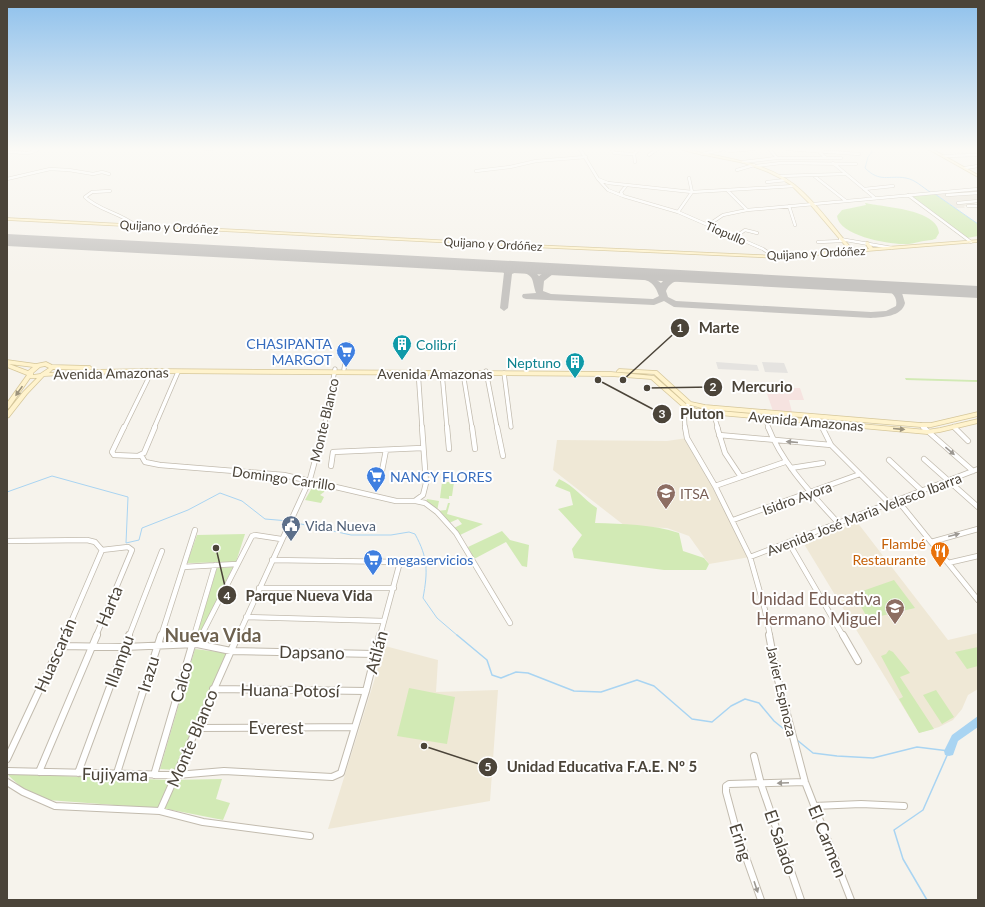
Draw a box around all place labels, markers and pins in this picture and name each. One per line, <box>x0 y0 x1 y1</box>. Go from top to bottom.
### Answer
callout: Marte <box>670 314 747 341</box>
building icon: Colibrí <box>391 333 413 361</box>
place label: CHASIPANTA MARGOT <box>246 335 333 368</box>
place label: Colibrí <box>416 336 457 353</box>
supermarket icon: CHASIPANTA MARGOT <box>335 340 357 368</box>
building icon: Neptuno <box>564 351 586 379</box>
place label: Neptuno <box>507 354 561 371</box>
callout: Mercurio <box>703 373 800 400</box>
callout: Pluton <box>652 400 732 427</box>
supermarket icon: NANCY FLORES <box>365 465 387 493</box>
place label: NANCY FLORES <box>390 468 492 485</box>
school or university icon: ITSA <box>655 482 677 510</box>
place label: ITSA <box>680 485 710 502</box>
public building icon: Vida Nueva <box>280 514 302 542</box>
place label: Vida Nueva <box>305 517 376 534</box>
place label: Flambé Restaurante <box>852 535 926 568</box>
restaurant icon: Flambé Restaurante <box>929 540 951 568</box>
supermarket icon: megaservicios <box>362 548 384 576</box>
place label: megaservicios <box>387 551 473 568</box>
callout: Parque Nueva Vida <box>217 582 380 609</box>
place label: Unidad Educativa Hermano Miguel <box>751 588 881 629</box>
school or university icon: Unidad Educativa Hermano Miguel <box>884 597 906 625</box>
callout: Unidad Educativa F.A.E. Nº 5 <box>478 754 705 781</box>

